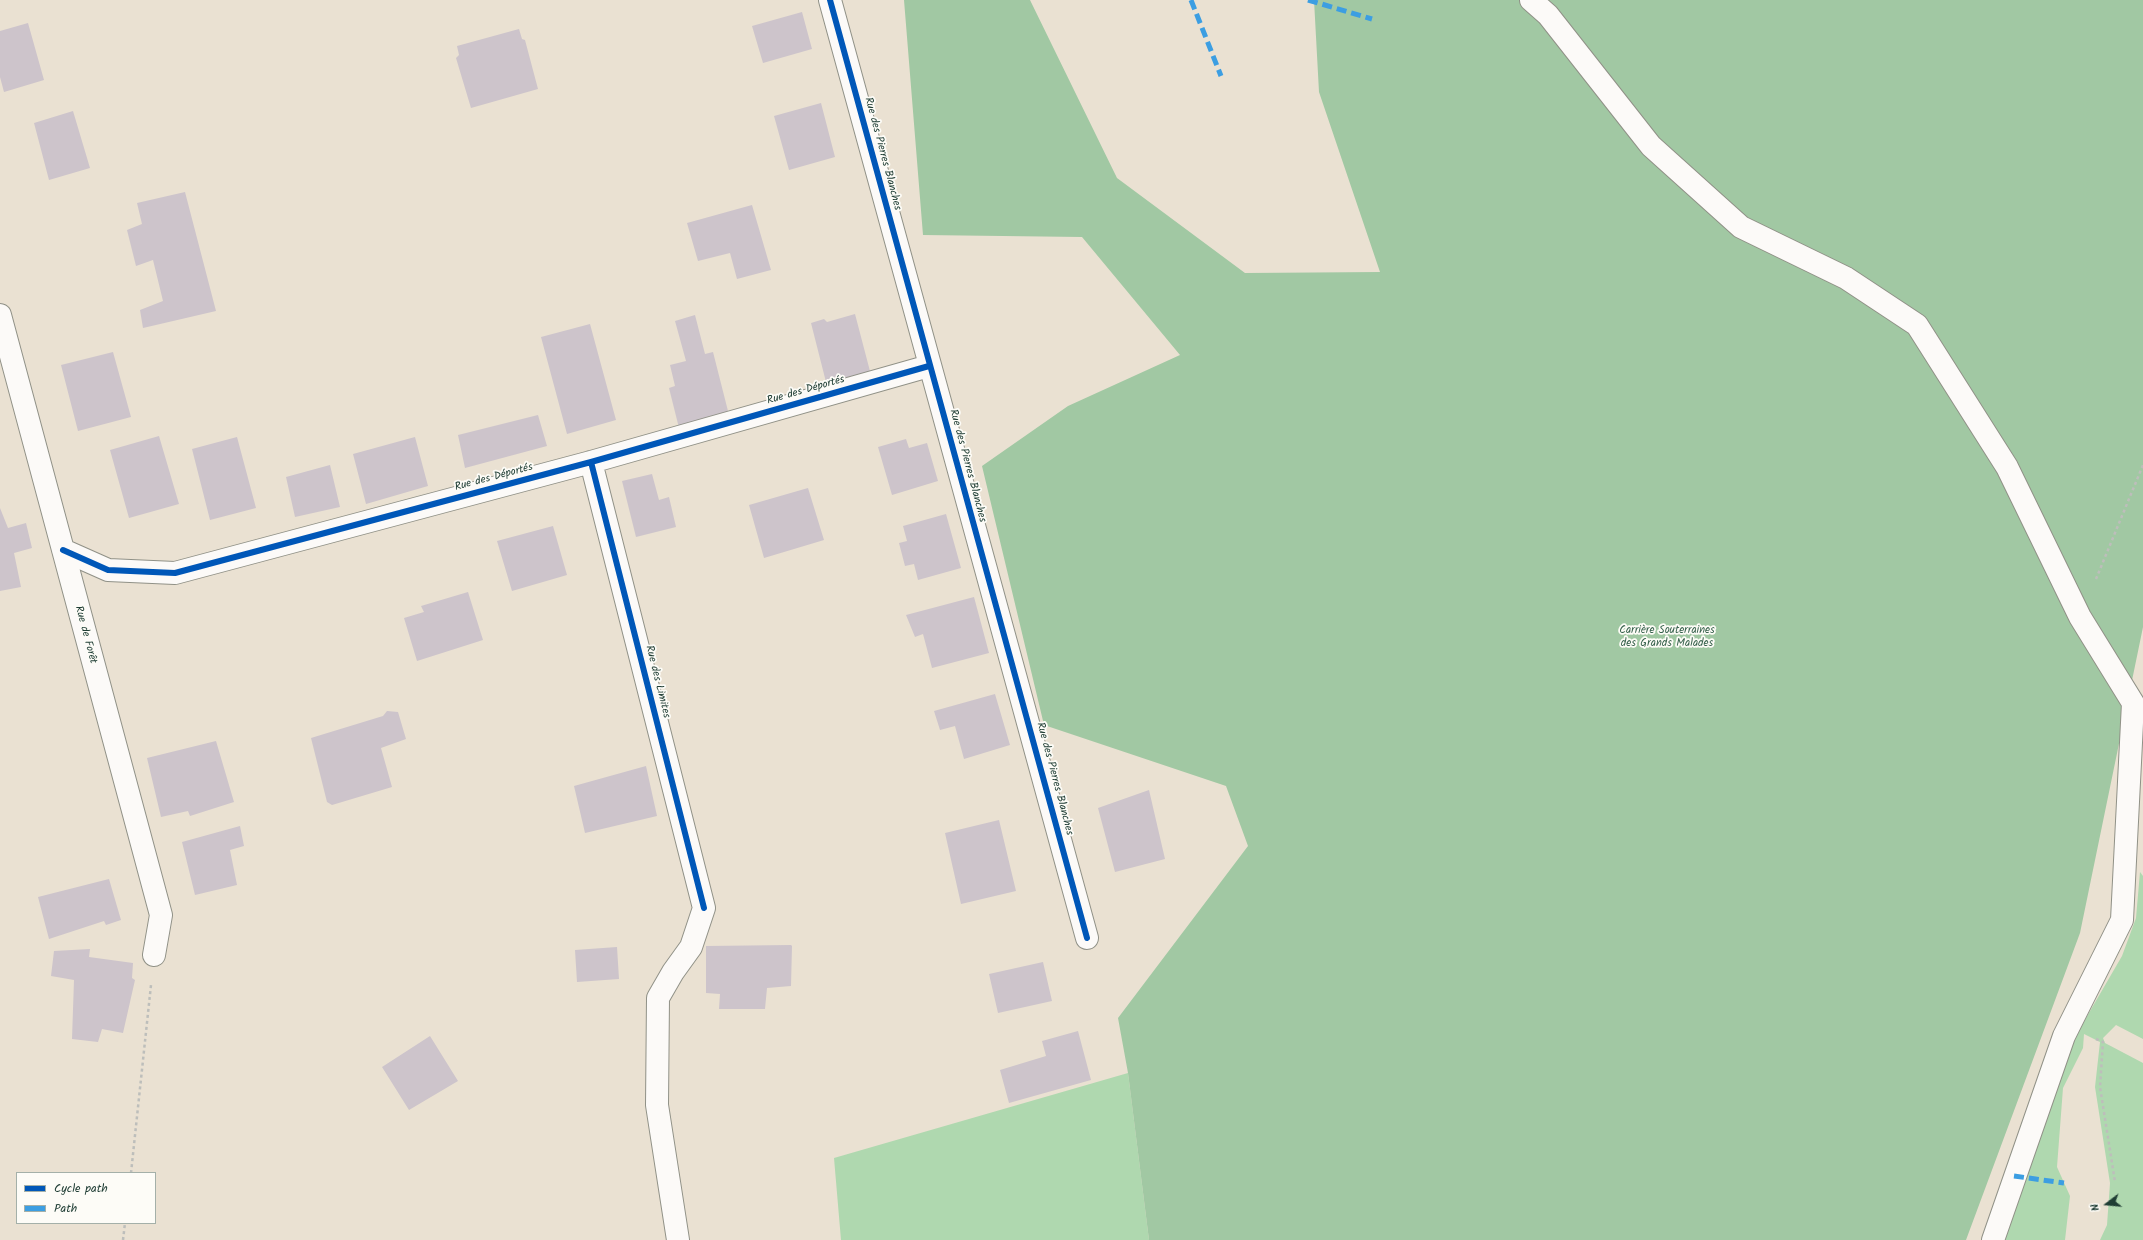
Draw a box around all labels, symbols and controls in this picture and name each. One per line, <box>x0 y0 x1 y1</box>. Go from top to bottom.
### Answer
street label: Rue des Pierres Blanches <box>861 96 903 212</box>
street label: Rue des Déportés <box>766 374 846 408</box>
street label: Rue des Pierres Blanches <box>946 408 988 524</box>
street label: Rue des Déportés <box>454 461 534 495</box>
street label: Rue de Forêt <box>71 605 99 665</box>
park label: Carrière Souterraines des Grands Malades <box>1619 624 1715 650</box>
street label: Rue des Limites <box>642 644 672 720</box>
street label: Rue des Pierres Blanches <box>1033 721 1075 837</box>
legend <box>16 1172 156 1224</box>
text: Cycle path <box>54 1179 108 1198</box>
north arrow <box>2087 1184 2127 1224</box>
text: Path <box>54 1199 77 1218</box>
text: N <box>2086 1201 2105 1213</box>

